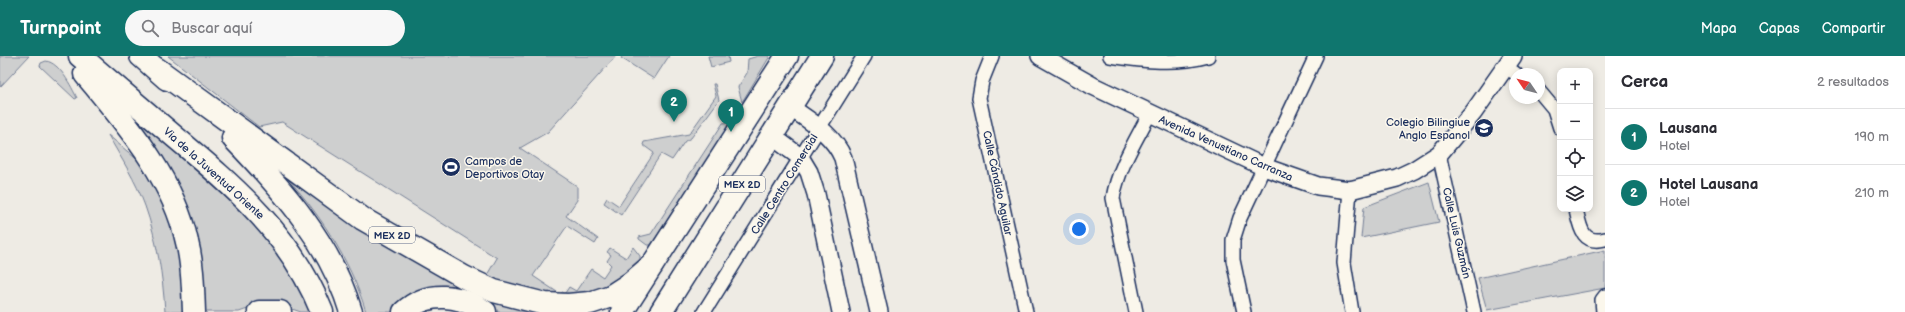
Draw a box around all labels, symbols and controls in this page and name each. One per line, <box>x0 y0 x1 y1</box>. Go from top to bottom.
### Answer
search box <box>125 10 405 46</box>
text: Turnpoint <box>20 17 101 40</box>
icon: search <box>139 17 161 39</box>
text: Buscar aquí <box>171 19 252 38</box>
text: Mapa <box>1701 20 1737 37</box>
text: Capas <box>1759 20 1800 37</box>
text: Compartir <box>1822 20 1885 37</box>
north arrow <box>1509 68 1545 104</box>
map controls <box>1557 68 1593 212</box>
button: + <box>1557 68 1593 104</box>
text: Cerca <box>1621 72 1668 92</box>
text: 2 resultados <box>1817 74 1889 90</box>
pin: 2 <box>661 89 687 122</box>
pin: 1 <box>718 99 744 132</box>
button: − <box>1557 104 1593 140</box>
street label: Avenida Venustiano Carranza <box>1157 113 1295 184</box>
place label: Colegio Bilingiue Anglo Espanol <box>1386 116 1470 142</box>
school or university icon: Colegio Bilingiue Anglo Espanol <box>1473 117 1495 139</box>
text: Lausana <box>1659 119 1717 138</box>
street label: Via de la Juventud Oriente <box>161 125 267 222</box>
street label: Calle Cándido Aguilar <box>980 129 1015 238</box>
text: 1 <box>1631 129 1637 145</box>
text: 190 m <box>1855 129 1889 145</box>
street label: Calle Centro Comercial <box>748 132 821 237</box>
text: Hotel <box>1659 138 1690 154</box>
button: locate <box>1557 140 1593 176</box>
place label: Campos de Deportivos Otay <box>465 155 544 181</box>
sports icon: Campos de Deportivos Otay <box>440 156 462 178</box>
text: Hotel Lausana <box>1659 175 1758 194</box>
road number: MEX 2D <box>719 176 765 192</box>
button: layers <box>1557 176 1593 212</box>
text: 2 <box>1630 185 1638 201</box>
text: 210 m <box>1855 185 1889 201</box>
street label: Calle Luis Guzmán <box>1440 186 1473 280</box>
text: Hotel <box>1659 194 1690 210</box>
your location <box>1069 219 1089 239</box>
road number: MEX 2D <box>369 227 415 243</box>

